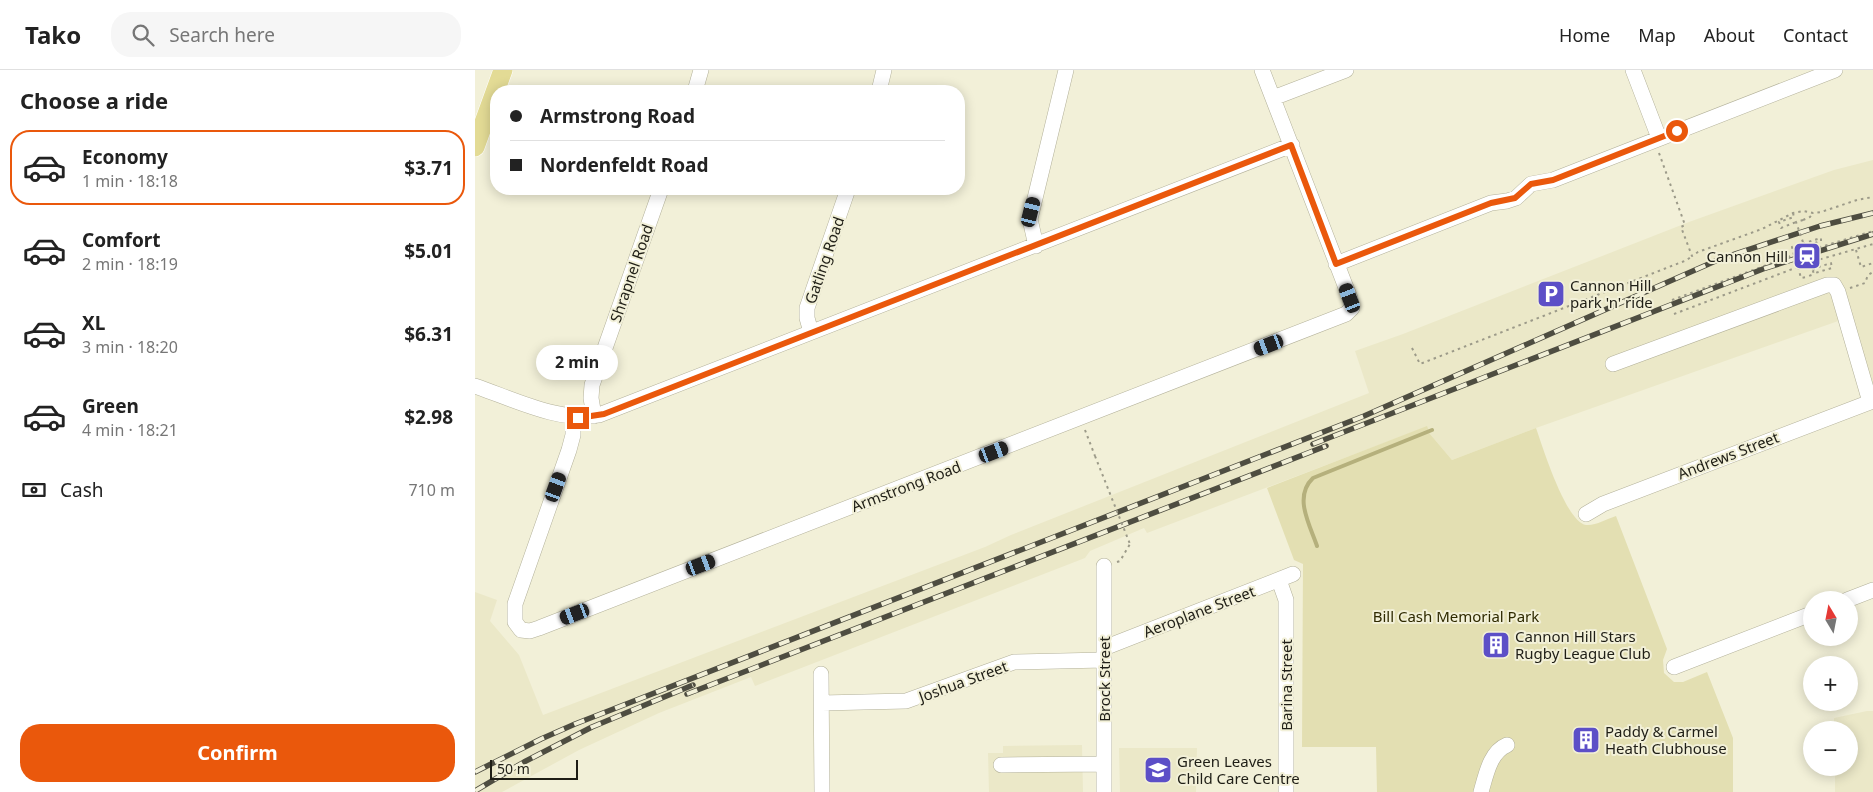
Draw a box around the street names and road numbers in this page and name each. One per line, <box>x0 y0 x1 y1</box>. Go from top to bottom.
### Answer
street label: Gatling Road <box>800 214 848 306</box>
street label: Shrapnel Road <box>605 221 657 325</box>
street label: Andrews Street <box>1675 426 1782 483</box>
street label: Armstrong Road <box>848 456 964 516</box>
street label: Aeroplane Street <box>1140 580 1258 641</box>
street label: Brock Street <box>1094 636 1114 722</box>
street label: Barina Street <box>1276 639 1296 731</box>
street label: Joshua Street <box>914 655 1011 707</box>

